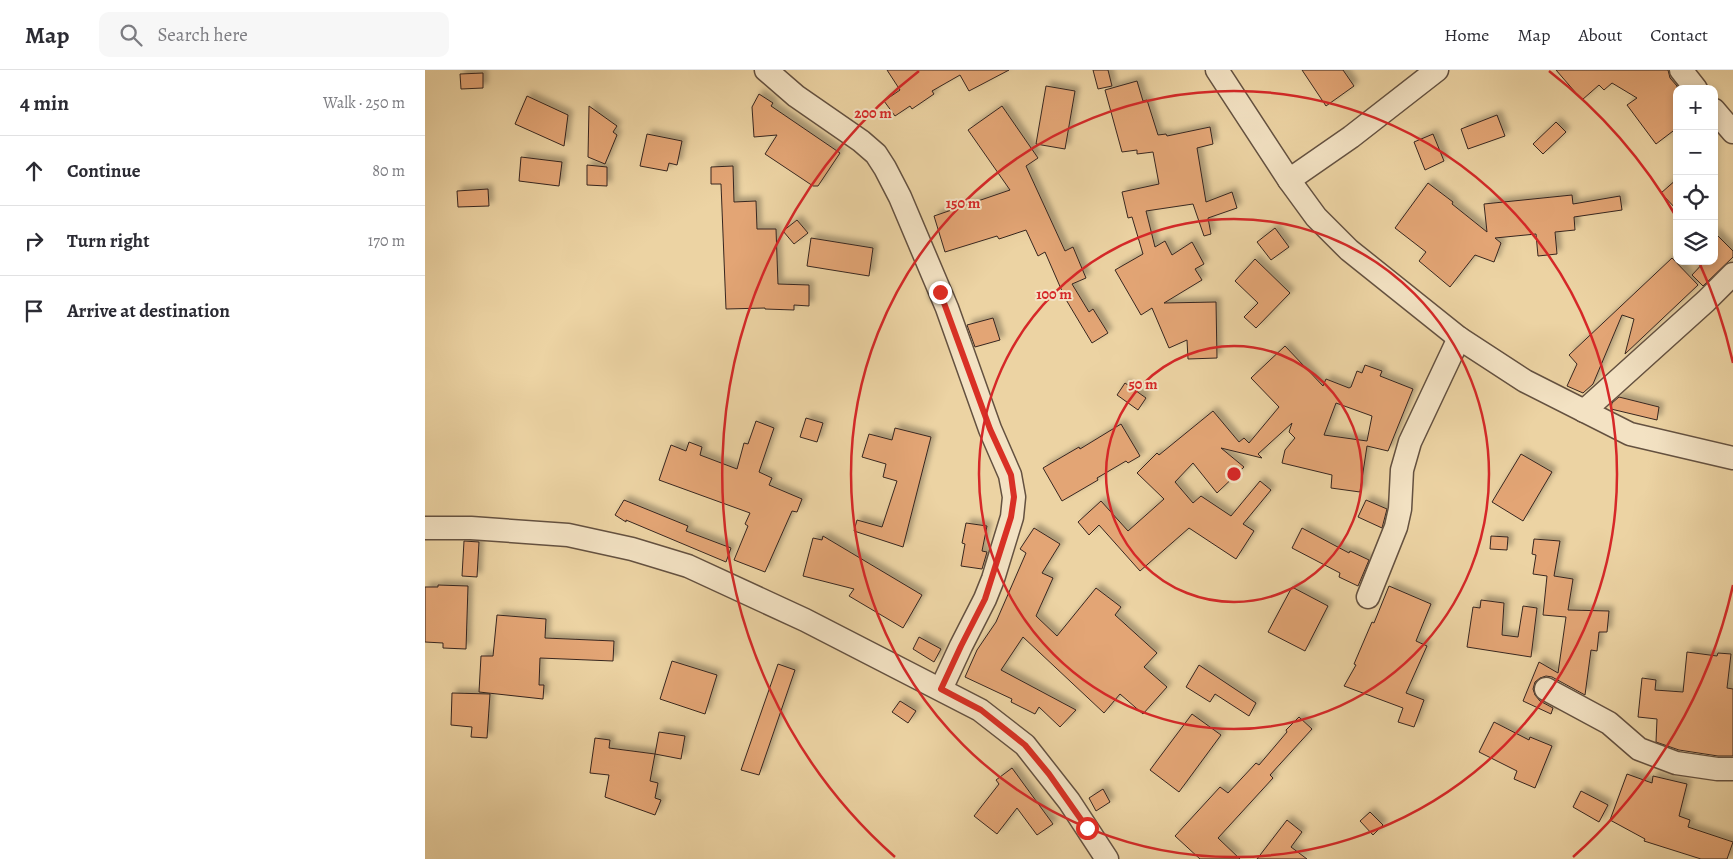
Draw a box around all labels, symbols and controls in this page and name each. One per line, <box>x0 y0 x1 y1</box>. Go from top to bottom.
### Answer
search box <box>99 12 449 57</box>
text: Map <box>25 19 69 51</box>
icon: search <box>117 21 145 49</box>
text: Search here <box>157 22 248 48</box>
text: Home <box>1444 23 1489 47</box>
text: Map <box>1517 23 1550 47</box>
text: About <box>1578 23 1622 47</box>
text: Contact <box>1650 23 1708 47</box>
map controls <box>1673 85 1718 265</box>
button: + <box>1673 85 1718 130</box>
text: 4 min <box>20 89 69 117</box>
text: Walk · 250 m <box>323 92 405 114</box>
text: 200 m <box>854 103 892 123</box>
button: − <box>1673 130 1718 175</box>
icon: ahead <box>20 157 48 185</box>
text: Continue <box>67 158 141 184</box>
text: 80 m <box>372 160 405 182</box>
button: locate <box>1673 175 1718 220</box>
text: 150 m <box>946 193 981 213</box>
button: layers <box>1673 220 1718 265</box>
icon: right <box>20 227 48 255</box>
text: Turn right <box>67 228 149 254</box>
text: 170 m <box>368 230 405 252</box>
route end <box>929 281 952 304</box>
text: 100 m <box>1036 284 1072 304</box>
icon: arrive <box>20 297 48 325</box>
text: Arrive at destination <box>67 298 230 324</box>
text: 50 m <box>1128 374 1158 394</box>
centre of rings <box>1225 465 1243 483</box>
route start <box>1076 817 1099 840</box>

